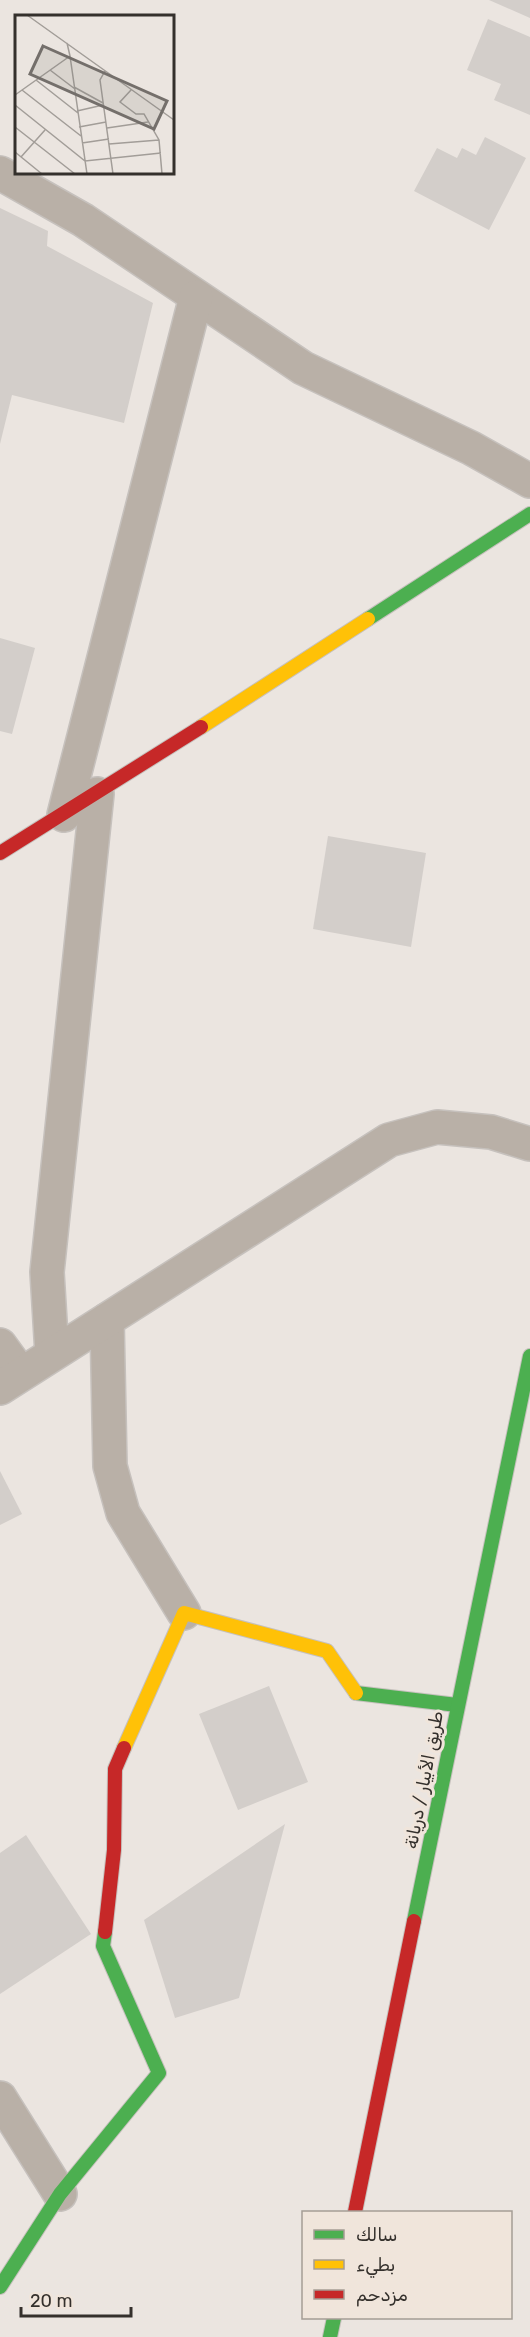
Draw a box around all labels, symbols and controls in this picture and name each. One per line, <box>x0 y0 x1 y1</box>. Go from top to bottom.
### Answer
inset map <box>15 15 174 174</box>
street label: طريق الأبيار / دريانة <box>400 1709 448 1851</box>
legend <box>302 2211 512 2319</box>
text: سالك <box>356 2224 397 2246</box>
text: بطيء <box>356 2254 395 2278</box>
scale bar <box>21 2280 130 2318</box>
text: مزدحم <box>356 2284 408 2307</box>
text: 20 m <box>30 2290 72 2312</box>

